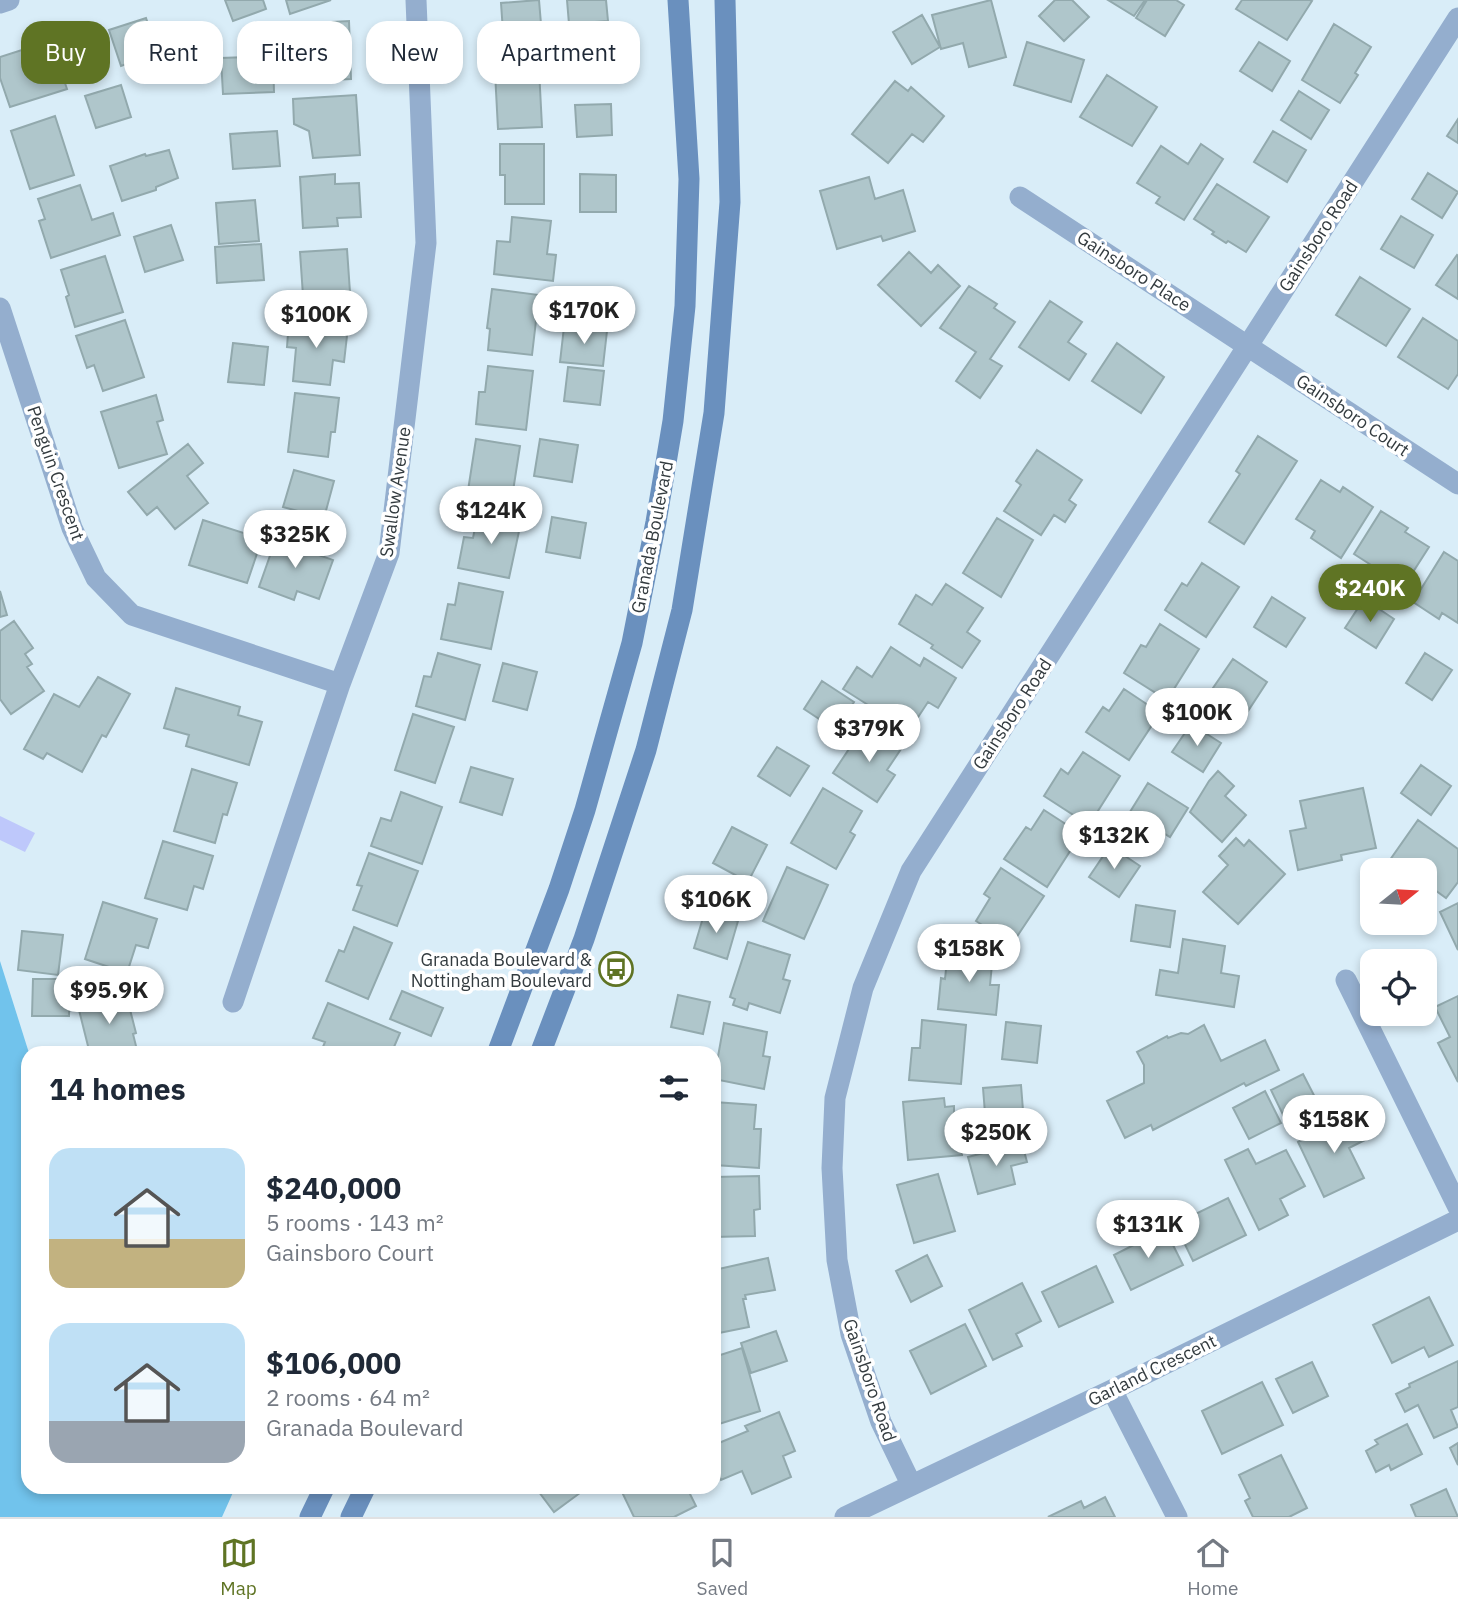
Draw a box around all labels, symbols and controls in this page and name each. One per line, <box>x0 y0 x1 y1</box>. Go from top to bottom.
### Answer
chip: Buy <box>21 21 110 84</box>
chip: Rent <box>124 21 223 84</box>
chip: Filters <box>237 21 352 84</box>
chip: New <box>366 21 463 84</box>
chip: Apartment <box>477 21 640 84</box>
street label: Gainsboro Road <box>1273 176 1363 296</box>
street label: Gainsboro Place <box>1073 226 1195 316</box>
pin: $170K <box>535 286 633 346</box>
pin: $100K <box>267 290 365 350</box>
text: $170K <box>548 294 620 324</box>
text: $100K <box>280 298 352 328</box>
street label: Gainsboro Court <box>1292 369 1414 461</box>
street label: Penguin Crescent <box>22 403 90 543</box>
street label: Swallow Avenue <box>374 425 416 559</box>
street label: Granada Boulevard <box>626 459 678 615</box>
pin: $124K <box>442 486 540 546</box>
text: $124K <box>455 494 527 524</box>
pin: $325K <box>246 510 344 570</box>
text: $325K <box>259 518 331 548</box>
pin: $240K <box>1321 564 1419 624</box>
text: $240K <box>1334 572 1406 602</box>
street label: Gainsboro Road <box>967 654 1057 774</box>
pin: $100K <box>1148 688 1246 748</box>
text: $100K <box>1161 696 1233 726</box>
pin: $379K <box>820 704 918 764</box>
text: $379K <box>833 712 905 742</box>
pin: $132K <box>1065 812 1163 871</box>
text: $132K <box>1078 819 1150 849</box>
north arrow <box>1360 858 1437 934</box>
map controls <box>1360 858 1437 1026</box>
pin: $106K <box>667 876 765 935</box>
text: $106K <box>680 883 752 913</box>
pin: $158K <box>920 925 1018 984</box>
text: $158K <box>933 932 1005 962</box>
place label: Granada Boulevard & Nottingham Boulevard <box>411 948 593 992</box>
button: locate <box>1360 949 1437 1026</box>
bus stop icon: Granada Boulevard & Nottingham Boulevard <box>597 950 635 988</box>
pin: $95.9K <box>52 967 166 1026</box>
text: $95.9K <box>70 974 148 1004</box>
text: 14 homes <box>49 1069 186 1108</box>
icon: filters <box>655 1069 693 1107</box>
pin: $158K <box>1285 1096 1383 1155</box>
text: $158K <box>1298 1103 1370 1133</box>
pin: $250K <box>947 1108 1045 1168</box>
text: $250K <box>960 1116 1032 1146</box>
text: $240,000 <box>266 1168 401 1207</box>
icon: home <box>105 1176 189 1260</box>
pin: $131K <box>1099 1200 1197 1260</box>
text: 5 rooms · 143 m² <box>266 1207 444 1237</box>
text: $131K <box>1112 1208 1184 1238</box>
text: Gainsboro Court <box>266 1237 434 1267</box>
street label: Gainsboro Road <box>838 1316 902 1444</box>
street label: Garland Crescent <box>1084 1329 1220 1411</box>
text: $106,000 <box>266 1343 401 1382</box>
icon: home <box>105 1351 189 1435</box>
text: 2 rooms · 64 m² <box>266 1382 430 1412</box>
text: Granada Boulevard <box>266 1412 464 1442</box>
tab: Map <box>220 1534 258 1600</box>
tab: Saved <box>697 1534 748 1600</box>
tab: Home <box>1187 1534 1238 1600</box>

